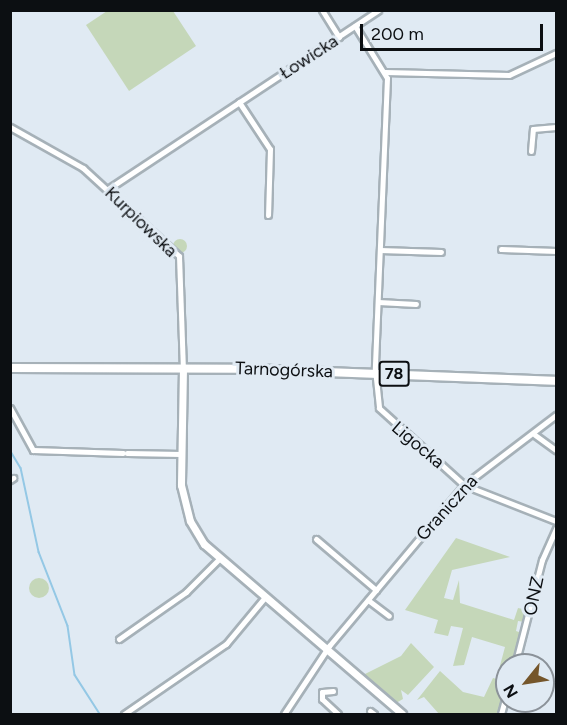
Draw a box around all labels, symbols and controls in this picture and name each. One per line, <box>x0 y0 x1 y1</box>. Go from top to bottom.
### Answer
scale bar <box>363 12 546 50</box>
text: 200 m <box>371 23 424 45</box>
street label: Łowicka <box>276 30 342 84</box>
street label: Kurpiowska <box>100 182 182 262</box>
street label: Tarnogórska <box>235 358 333 382</box>
road number: 78 <box>378 361 410 387</box>
street label: Ligocka <box>387 417 449 473</box>
street label: Graniczna <box>412 471 482 545</box>
street label: ONZ <box>519 574 549 618</box>
north arrow <box>495 653 555 713</box>
text: N <box>499 681 522 701</box>

